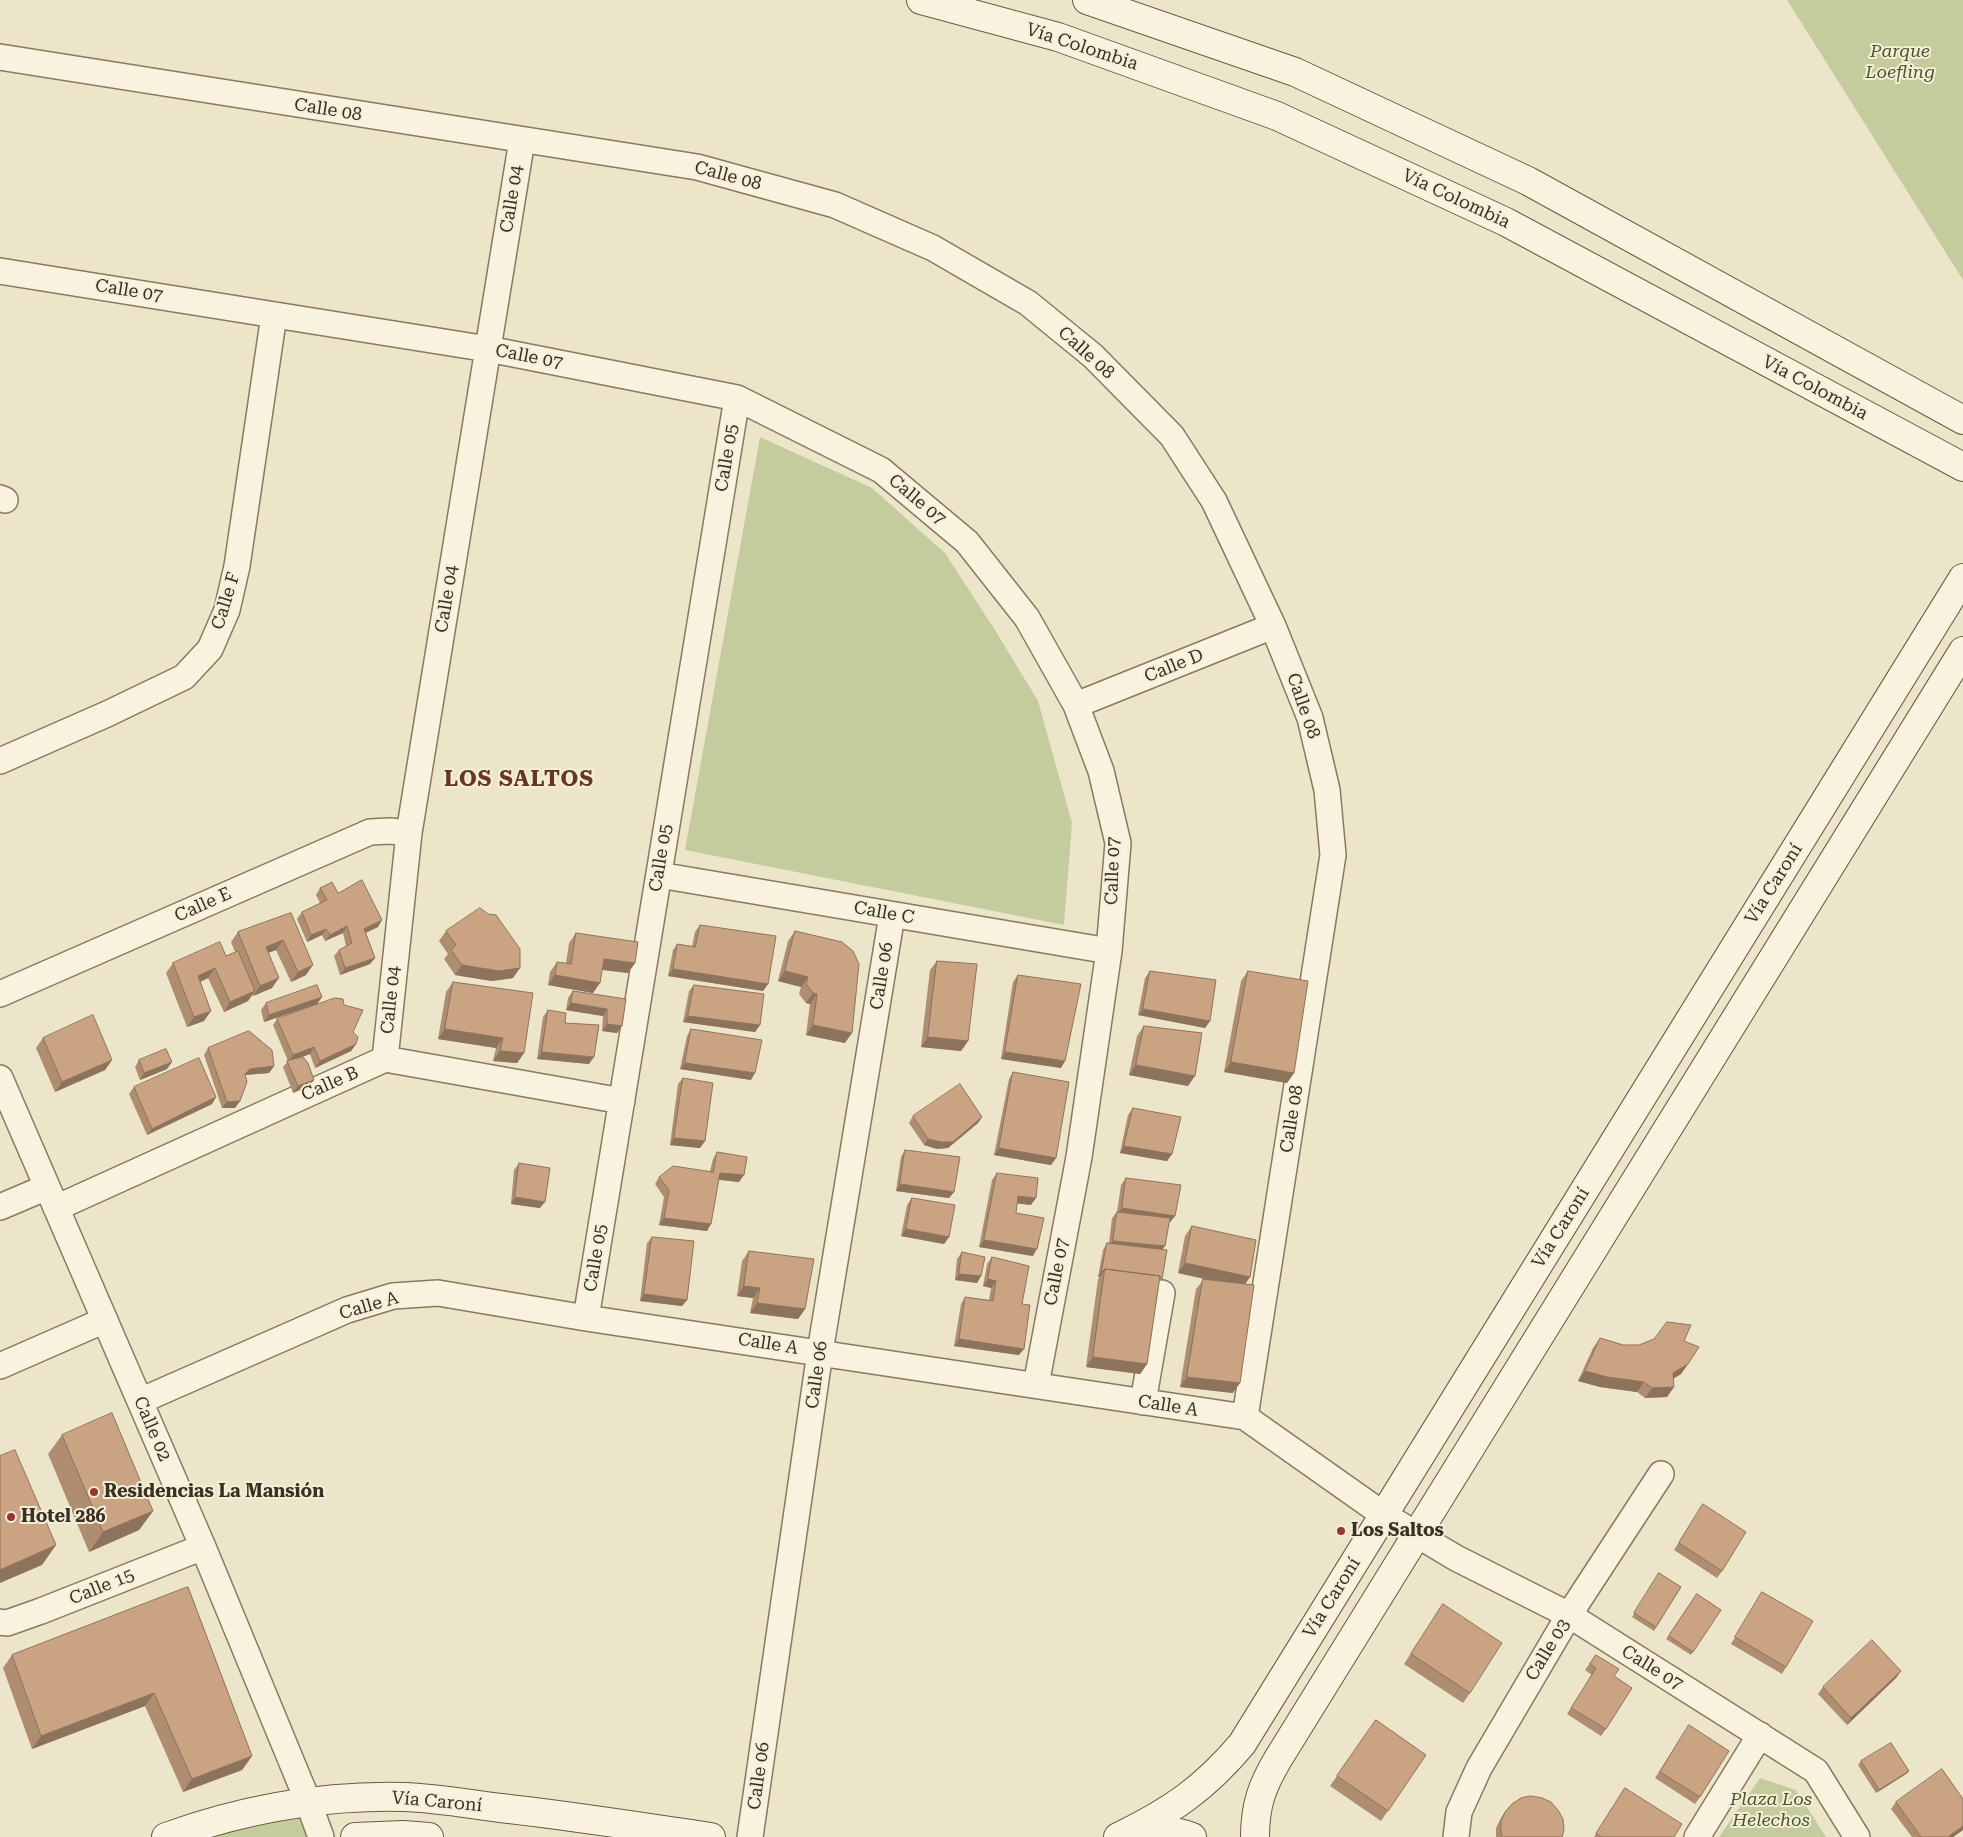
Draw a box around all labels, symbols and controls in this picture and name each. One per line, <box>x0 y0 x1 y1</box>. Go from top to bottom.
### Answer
street label: Vía Colombia <box>1023 19 1141 75</box>
park label: Parque Loefling <box>1865 41 1935 84</box>
street label: Calle 08 <box>293 94 363 126</box>
street label: Calle 08 <box>692 157 764 195</box>
street label: Calle 04 <box>496 164 528 234</box>
street label: Vía Colombia <box>1399 165 1513 233</box>
street label: Calle 07 <box>94 275 164 307</box>
street label: Calle 08 <box>1053 322 1119 384</box>
street label: Calle 07 <box>493 340 565 374</box>
street label: Vía Colombia <box>1758 351 1872 425</box>
street label: Calle 05 <box>711 423 743 493</box>
street label: Calle 07 <box>884 470 950 530</box>
street label: Calle 04 <box>431 564 463 634</box>
street label: Calle F <box>207 570 245 632</box>
street label: Calle D <box>1141 644 1207 688</box>
street label: Calle 08 <box>1282 670 1324 742</box>
district label: LOS SALTOS <box>443 767 595 793</box>
street label: Calle 05 <box>645 823 677 893</box>
street label: Calle 07 <box>1101 836 1125 906</box>
street label: Vía Caroní <box>1741 840 1807 928</box>
street label: Calle E <box>171 883 235 927</box>
street label: Calle C <box>852 897 916 929</box>
street label: Calle 06 <box>866 941 898 1011</box>
street label: Calle 04 <box>377 965 405 1035</box>
street label: Calle B <box>298 1062 362 1106</box>
street label: Calle 08 <box>1276 1084 1308 1154</box>
street label: Vía Caroní <box>1528 1184 1594 1272</box>
street label: Calle 05 <box>580 1223 612 1293</box>
street label: Calle 07 <box>1040 1236 1074 1308</box>
street label: Calle A <box>337 1287 401 1325</box>
street label: Calle A <box>736 1329 800 1359</box>
street label: Calle 06 <box>802 1340 832 1410</box>
street label: Calle A <box>1136 1391 1200 1421</box>
street label: Calle 02 <box>129 1393 175 1465</box>
place label: Residencias La Mansión <box>104 1481 324 1503</box>
marker: Residencias La Mansión <box>88 1486 100 1498</box>
place label: Hotel 286 <box>21 1506 106 1528</box>
marker: Hotel 286 <box>5 1511 17 1523</box>
place label: Los Saltos <box>1351 1520 1444 1542</box>
marker: Los Saltos <box>1335 1525 1347 1537</box>
street label: Vía Caroní <box>1299 1554 1365 1642</box>
street label: Calle 15 <box>66 1564 138 1610</box>
street label: Calle 03 <box>1521 1615 1575 1685</box>
street label: Calle 07 <box>1617 1641 1687 1695</box>
street label: Calle 06 <box>744 1741 774 1811</box>
street label: Vía Caroní <box>391 1787 483 1817</box>
park label: Plaza Los Helechos <box>1730 1789 1812 1832</box>

